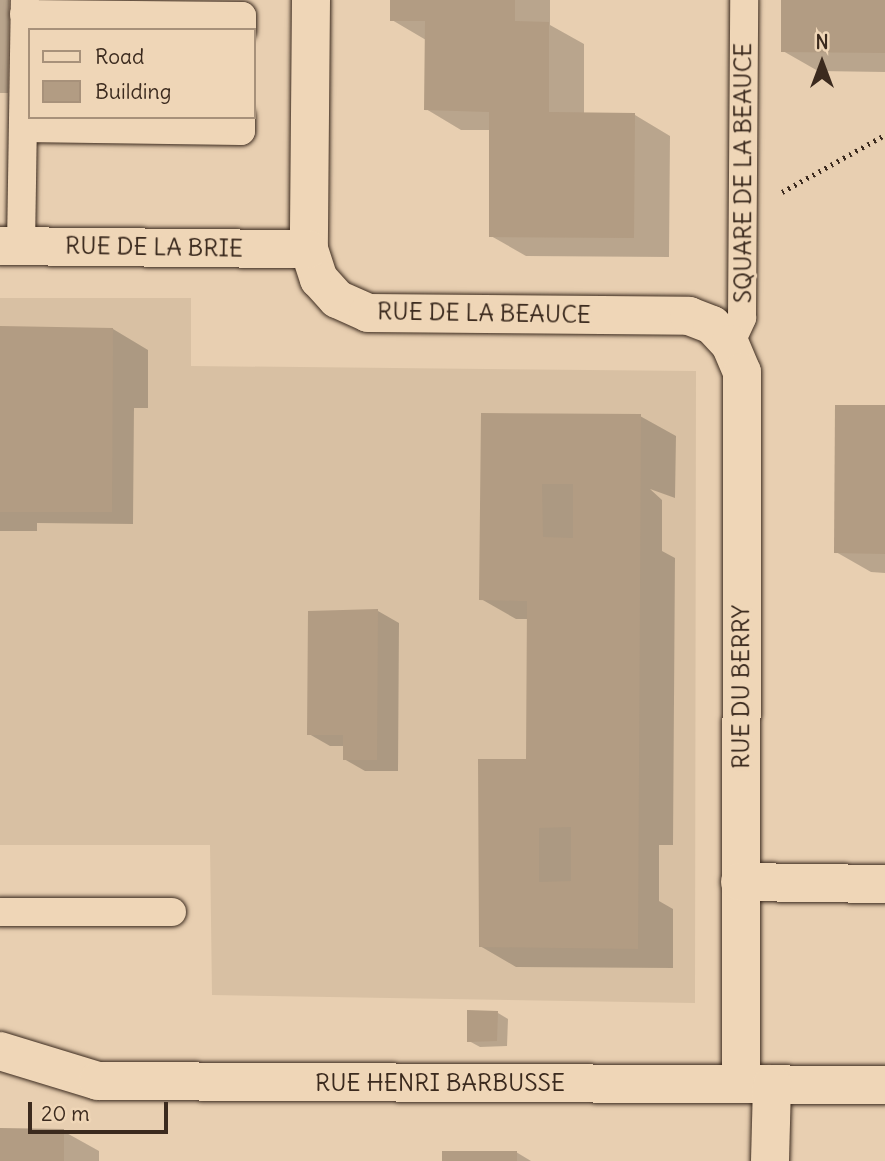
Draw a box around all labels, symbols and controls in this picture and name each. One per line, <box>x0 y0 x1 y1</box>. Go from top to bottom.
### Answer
legend <box>28 28 256 119</box>
north arrow <box>787 28 857 98</box>
text: N <box>815 30 829 54</box>
text: Road <box>95 43 144 70</box>
street label: SQUARE DE LA BEAUCE <box>729 43 757 303</box>
text: Building <box>95 78 171 105</box>
street label: RUE DE LA BRIE <box>65 231 243 263</box>
street label: RUE DE LA BEAUCE <box>377 297 591 329</box>
street label: RUE DU BERRY <box>727 605 755 769</box>
street label: RUE HENRI BARBUSSE <box>315 1069 565 1097</box>
scale bar <box>32 1088 172 1132</box>
text: 20 m <box>41 1100 90 1127</box>

